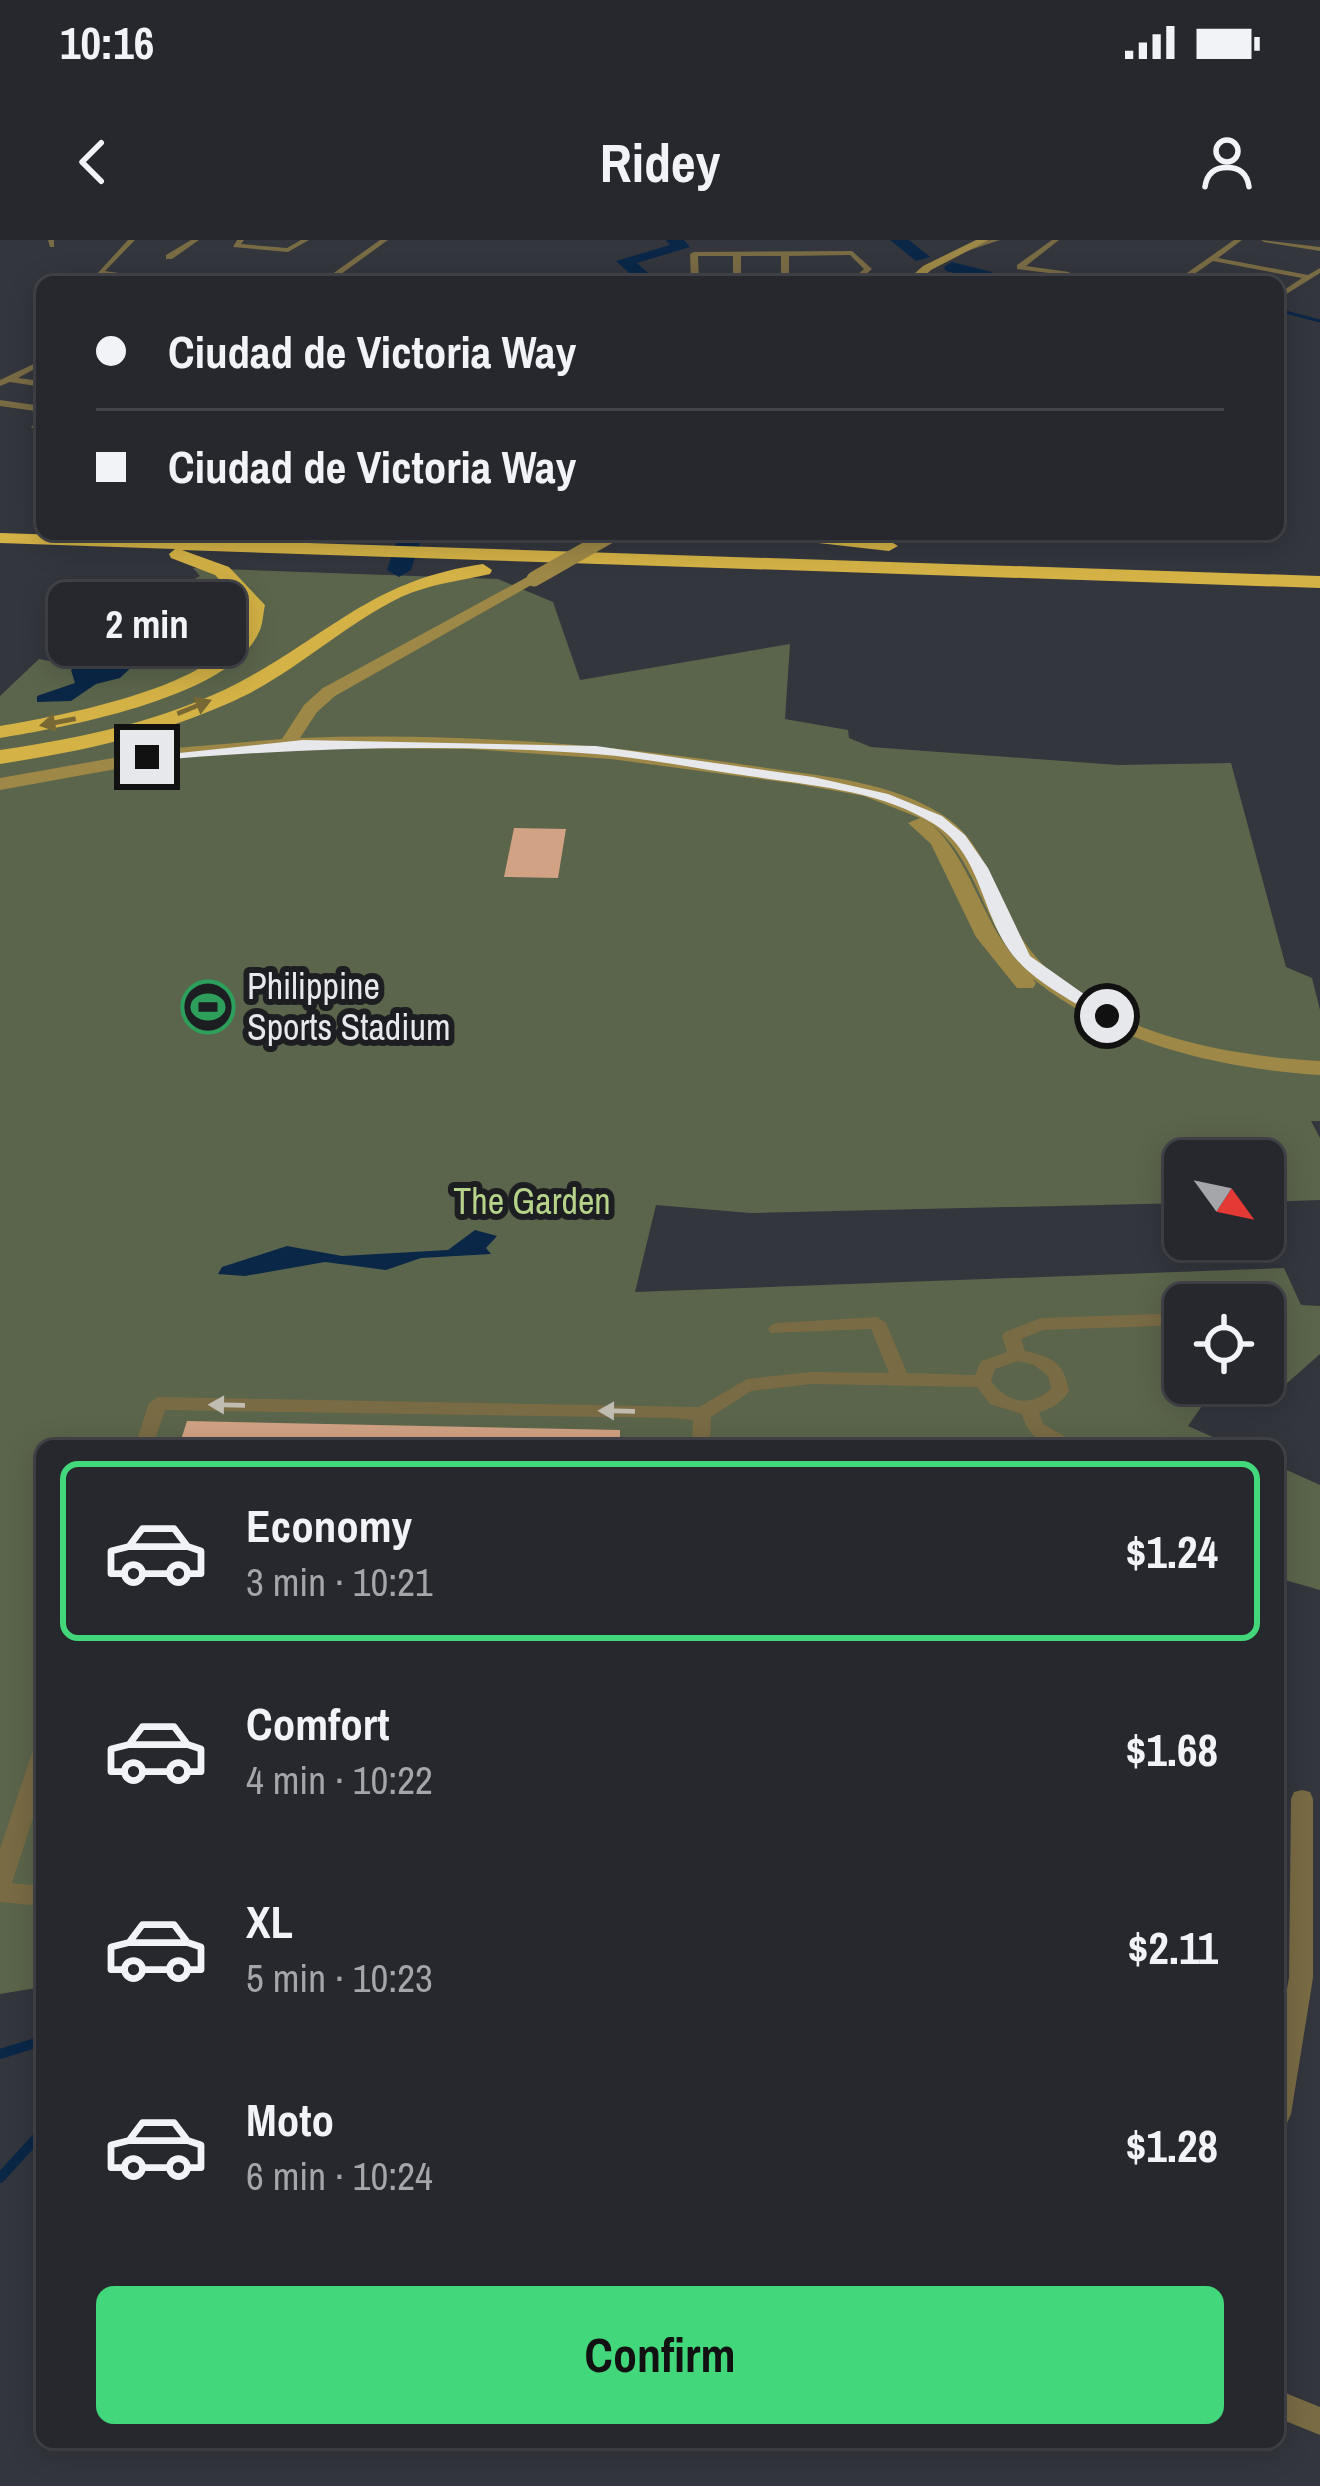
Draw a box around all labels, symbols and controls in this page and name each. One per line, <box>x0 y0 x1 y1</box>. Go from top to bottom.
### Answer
text: 10:16 <box>60 12 154 73</box>
text: Ridey <box>600 126 720 199</box>
icon: back <box>60 129 126 195</box>
icon: person <box>1194 129 1260 195</box>
text: Ciudad de Victoria Way <box>168 321 576 382</box>
text: Ciudad de Victoria Way <box>168 436 576 497</box>
callout: 2 min <box>48 583 246 667</box>
text: 2 min <box>105 598 189 650</box>
one-way arrow <box>176 697 212 716</box>
one-way arrow <box>39 713 76 732</box>
route end <box>120 730 174 784</box>
place label: Philippine Sports Stadium <box>247 962 450 1051</box>
sports icon: Philippine Sports Stadium <box>180 979 236 1035</box>
route start <box>1080 989 1134 1043</box>
north arrow <box>1164 1140 1284 1260</box>
map controls <box>1164 1140 1284 1404</box>
park label: The Garden <box>453 1177 611 1225</box>
button: locate <box>1164 1284 1284 1404</box>
one-way arrow <box>207 1395 245 1414</box>
one-way arrow <box>597 1401 635 1420</box>
text: Economy <box>246 1495 412 1556</box>
icon: car <box>102 1497 210 1605</box>
text: $1.24 <box>1126 1521 1218 1582</box>
text: 3 min · 10:21 <box>246 1556 433 1608</box>
text: Comfort <box>246 1693 389 1754</box>
icon: car <box>102 1695 210 1803</box>
text: $1.68 <box>1126 1719 1218 1780</box>
text: 4 min · 10:22 <box>246 1754 433 1806</box>
text: XL <box>246 1891 293 1952</box>
icon: car <box>102 1893 210 2001</box>
text: $2.11 <box>1128 1917 1218 1978</box>
text: 5 min · 10:23 <box>246 1952 433 2004</box>
text: Moto <box>246 2089 334 2150</box>
icon: car <box>102 2091 210 2199</box>
text: $1.28 <box>1126 2115 1218 2176</box>
text: 6 min · 10:24 <box>246 2150 433 2202</box>
button: Confirm <box>96 2286 1224 2424</box>

